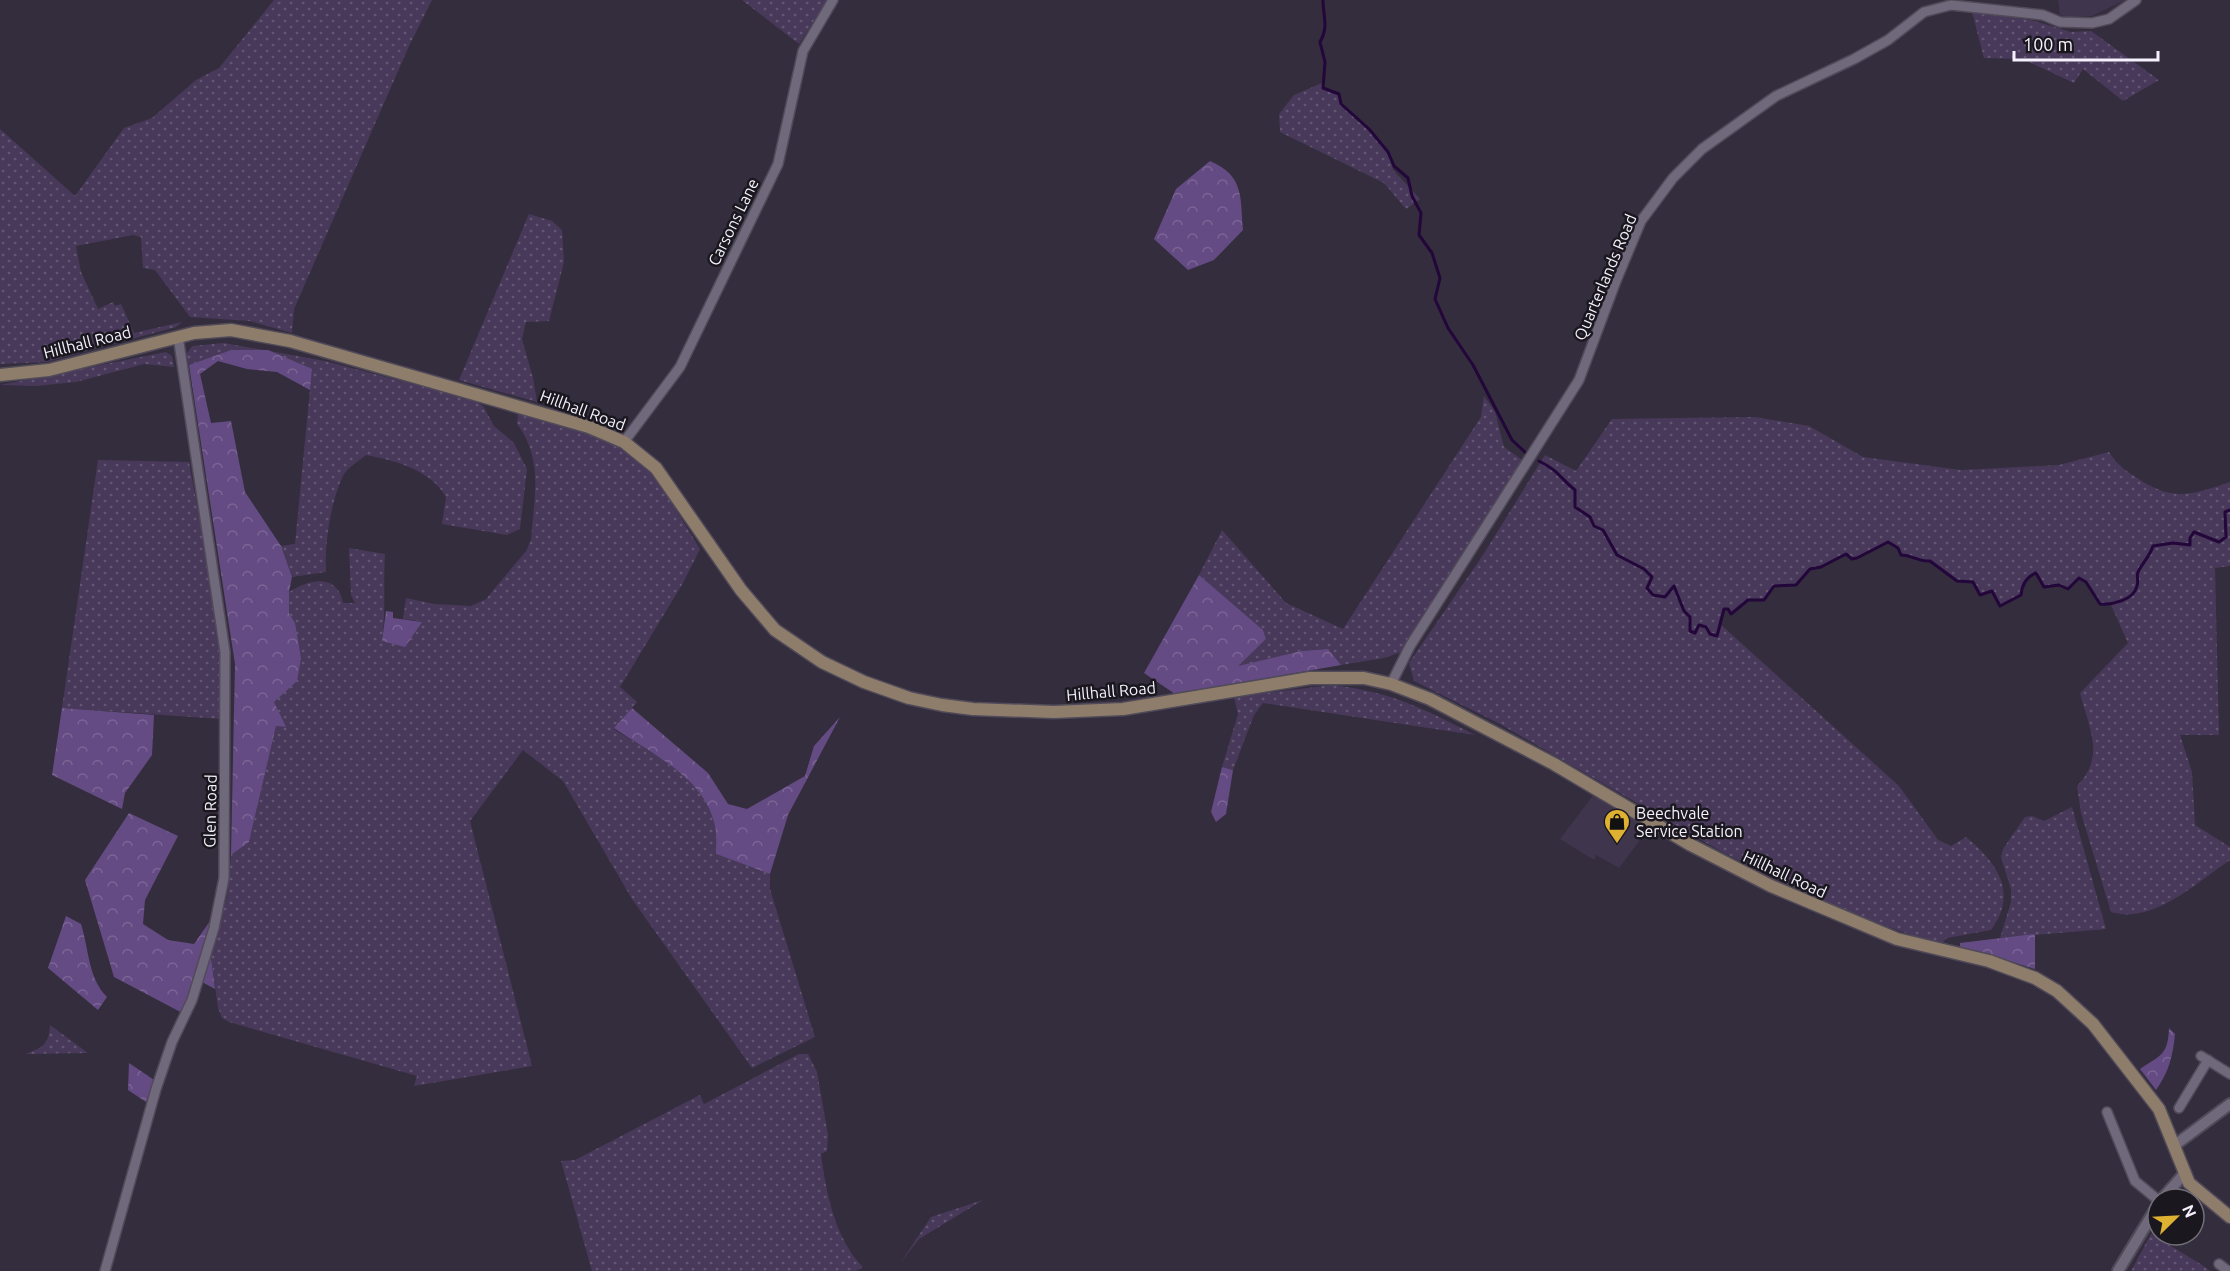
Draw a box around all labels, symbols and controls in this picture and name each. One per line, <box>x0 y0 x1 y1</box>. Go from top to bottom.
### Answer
scale bar <box>2014 24 2158 62</box>
text: 100 m <box>2023 34 2073 54</box>
street label: Carsons Lane <box>704 176 762 268</box>
street label: Quarterlands Road <box>1570 211 1640 343</box>
street label: Hillhall Road <box>41 322 133 362</box>
street label: Hillhall Road <box>538 386 628 434</box>
street label: Hillhall Road <box>1066 678 1156 704</box>
street label: Glen Road <box>200 774 220 848</box>
place label: Beechvale Service Station <box>1636 804 1743 840</box>
shop icon: Beechvale Service Station <box>1602 807 1632 845</box>
street label: Hillhall Road <box>1741 847 1829 901</box>
north arrow <box>2146 1187 2206 1247</box>
text: N <box>2179 1202 2200 1220</box>

